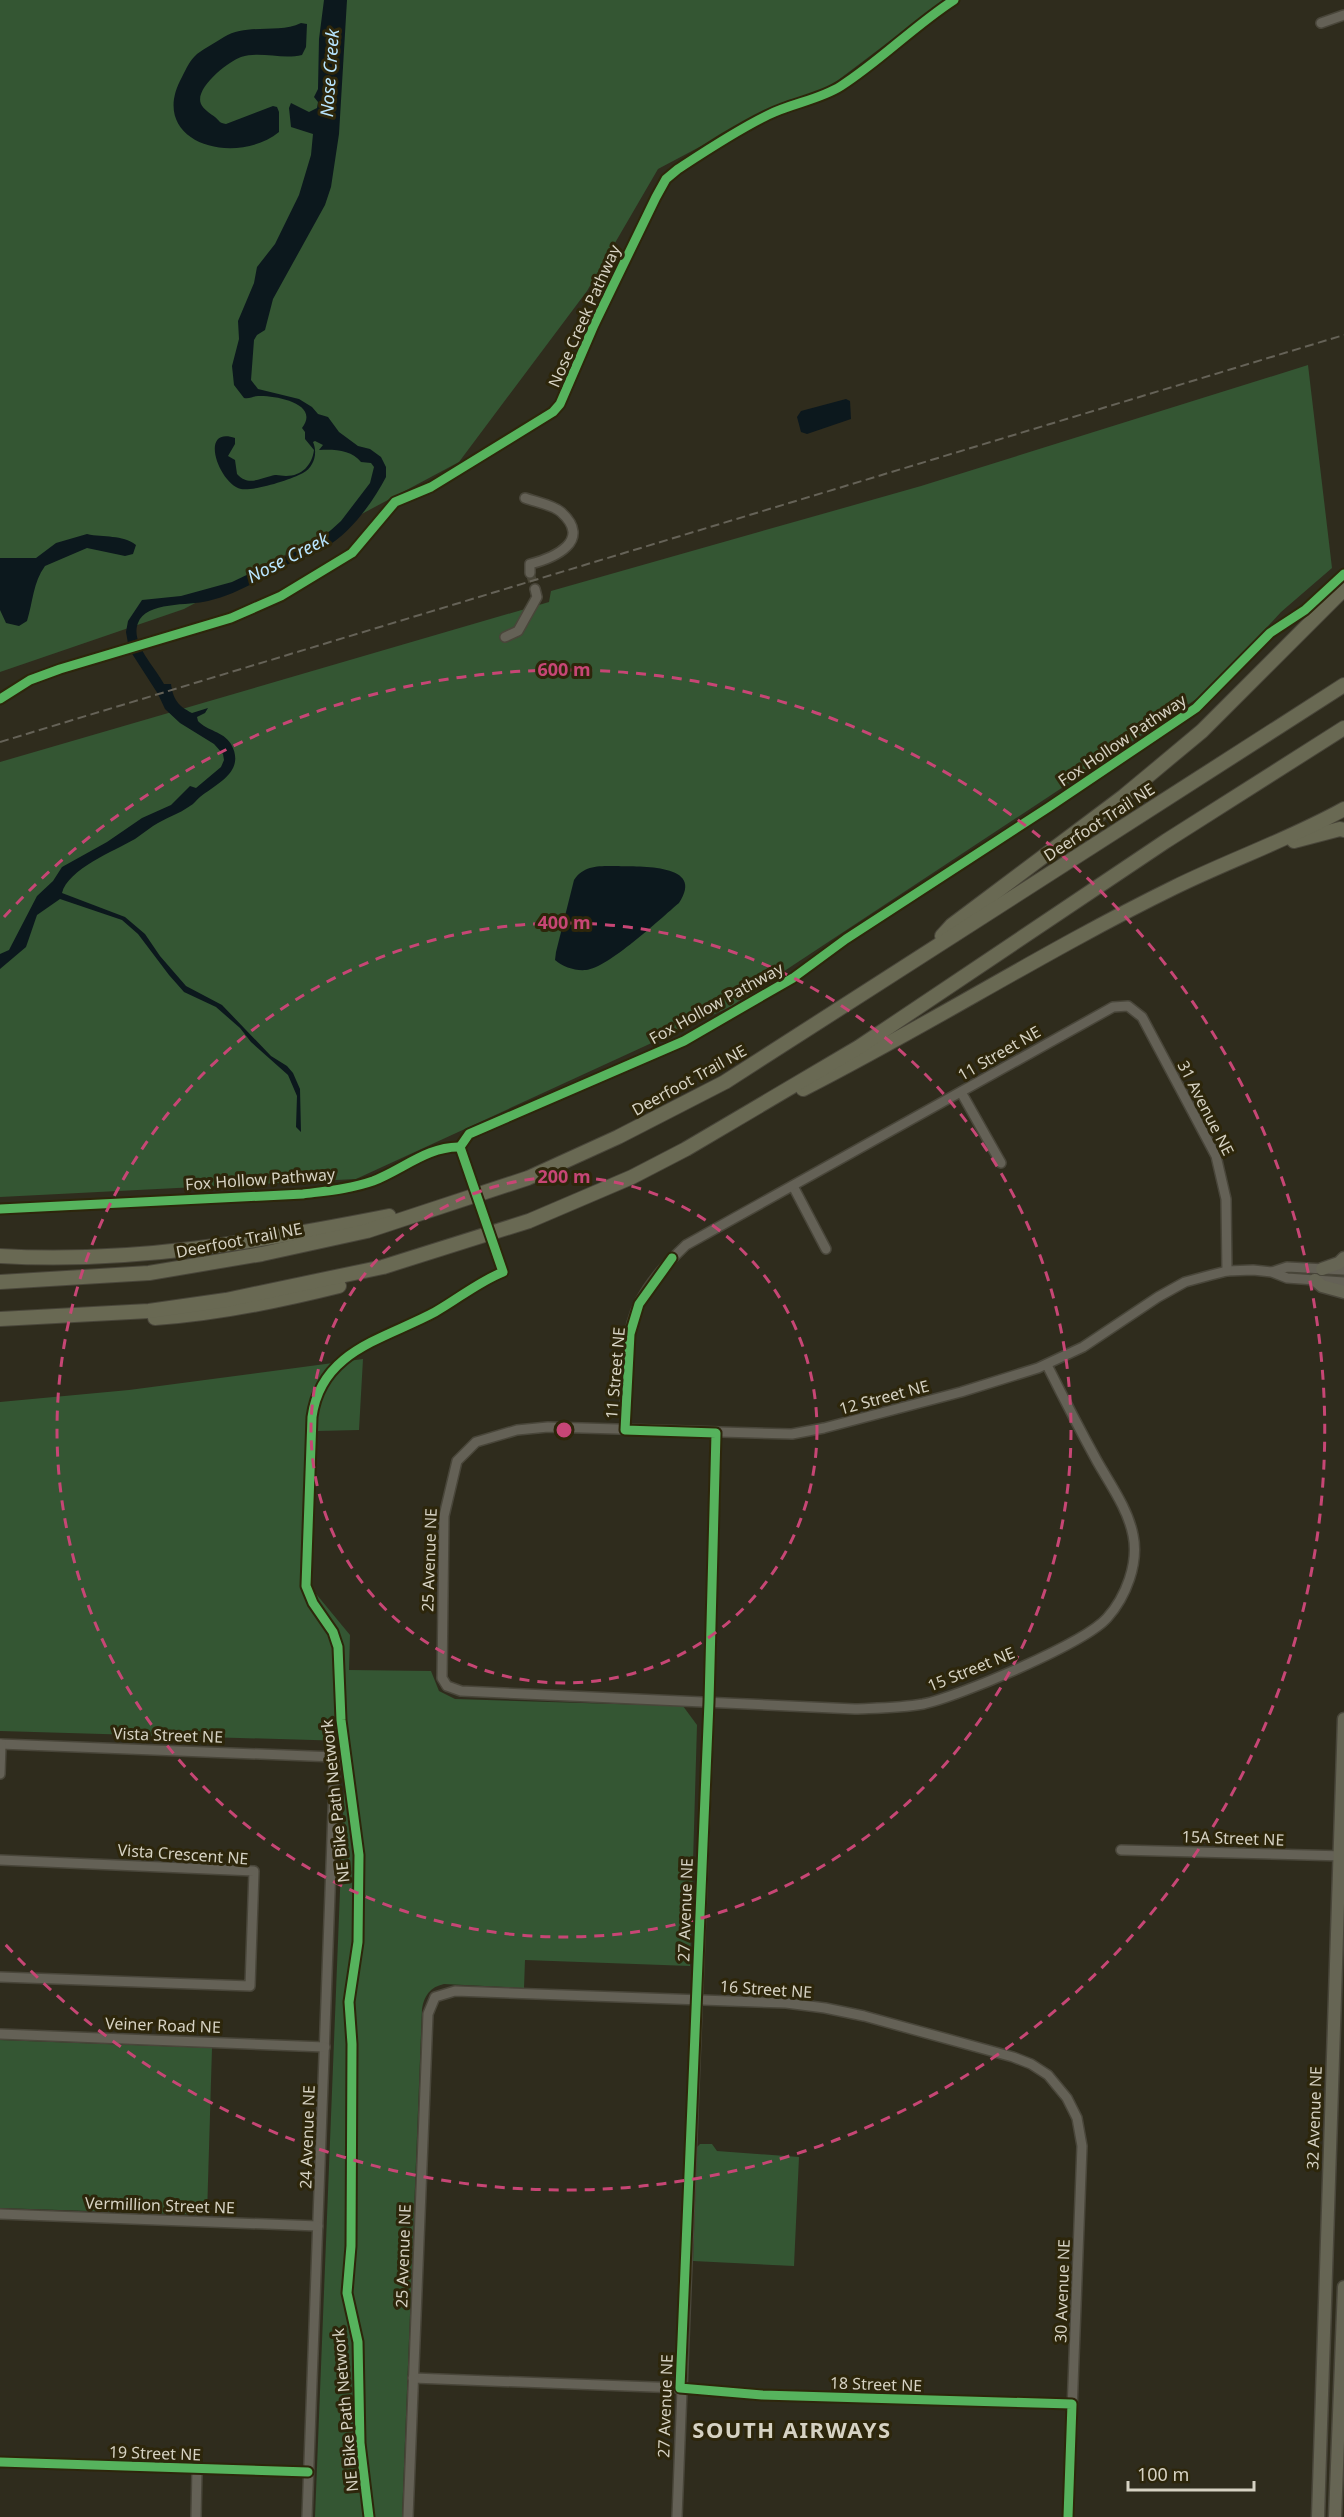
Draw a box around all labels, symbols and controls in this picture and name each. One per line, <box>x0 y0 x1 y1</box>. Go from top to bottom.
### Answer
water label: Nose Creek <box>314 27 344 118</box>
street label: Nose Creek Pathway <box>543 240 626 391</box>
water label: Nose Creek <box>243 526 333 588</box>
text: 600 m <box>537 657 591 681</box>
street label: Fox Hollow Pathway <box>1054 688 1191 791</box>
street label: Deerfoot Trail NE <box>1039 778 1159 866</box>
text: 400 m <box>537 910 591 934</box>
street label: Fox Hollow Pathway <box>645 957 788 1049</box>
street label: 11 Street NE <box>954 1020 1044 1086</box>
street label: Deerfoot Trail NE <box>628 1039 750 1121</box>
street label: 31 Avenue NE <box>1173 1057 1239 1159</box>
street label: Fox Hollow Pathway <box>184 1163 337 1195</box>
text: 200 m <box>537 1164 591 1188</box>
street label: Deerfoot Trail NE <box>174 1217 304 1263</box>
street label: 11 Street NE <box>600 1326 630 1420</box>
street label: 12 Street NE <box>837 1374 931 1420</box>
centre of rings <box>554 1420 574 1440</box>
street label: 25 Avenue NE <box>416 1508 442 1612</box>
street label: 15 Street NE <box>924 1642 1018 1696</box>
street label: NE Bike Path Network <box>315 1718 355 1884</box>
street label: Vista Street NE <box>113 1722 223 1748</box>
street label: 15A Street NE <box>1181 1825 1285 1851</box>
street label: Vista Crescent NE <box>117 1838 249 1870</box>
street label: 27 Avenue NE <box>672 1858 698 1962</box>
street label: 16 Street NE <box>719 1975 813 2003</box>
street label: Veiner Road NE <box>105 2012 221 2038</box>
street label: 32 Avenue NE <box>1301 2066 1327 2170</box>
street label: 24 Avenue NE <box>294 2085 320 2189</box>
street label: Vermillion Street NE <box>85 2191 235 2219</box>
street label: 25 Avenue NE <box>390 2204 416 2308</box>
street label: 30 Avenue NE <box>1049 2239 1075 2343</box>
street label: NE Bike Path Network <box>327 2327 363 2493</box>
street label: 27 Avenue NE <box>652 2354 678 2458</box>
street label: 18 Street NE <box>829 2371 923 2397</box>
district label: SOUTH AIRWAYS <box>692 2414 892 2444</box>
street label: 19 Street NE <box>108 2440 202 2466</box>
scale bar <box>1128 2454 1254 2492</box>
text: 100 m <box>1137 2462 1189 2486</box>

